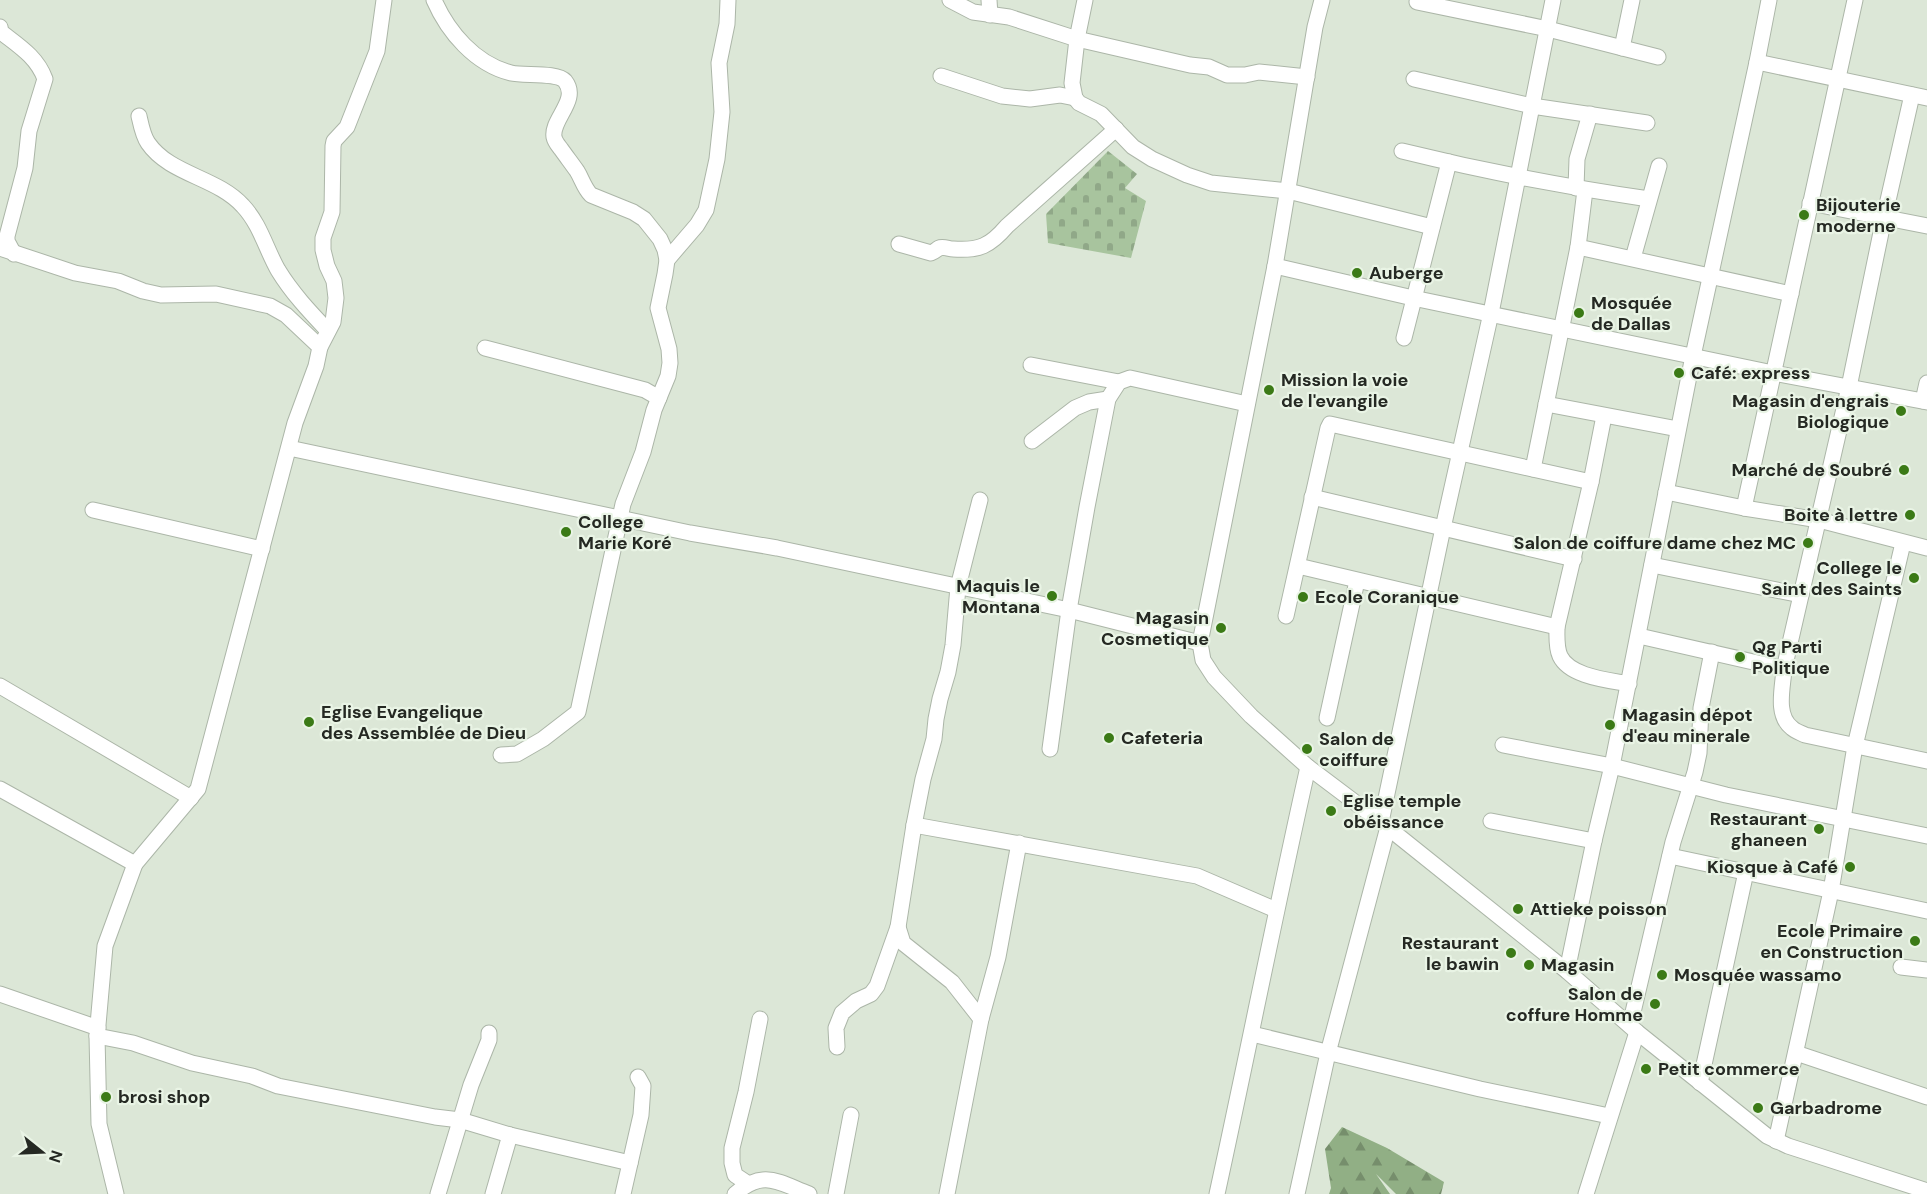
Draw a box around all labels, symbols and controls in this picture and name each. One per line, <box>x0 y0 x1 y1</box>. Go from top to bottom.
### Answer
place label: Bijouterie moderne <box>1816 193 1901 238</box>
marker: Bijouterie moderne <box>1797 208 1811 222</box>
place label: Auberge <box>1369 261 1444 285</box>
marker: Auberge <box>1350 266 1364 280</box>
place label: Mosquée de Dallas <box>1591 291 1672 336</box>
marker: Mosquée de Dallas <box>1572 306 1586 320</box>
place label: Café: express <box>1691 361 1810 385</box>
marker: Café: express <box>1672 366 1686 380</box>
place label: Mission la voie de l'evangile <box>1281 368 1409 413</box>
marker: Mission la voie de l'evangile <box>1262 383 1276 397</box>
place label: Magasin d'engrais Biologique <box>1732 389 1889 434</box>
marker: Magasin d'engrais Biologique <box>1894 404 1908 418</box>
place label: Marché de Soubré <box>1732 458 1892 482</box>
marker: Marché de Soubré <box>1897 463 1911 477</box>
place label: Boite à lettre <box>1784 503 1898 527</box>
marker: Boite à lettre <box>1903 508 1917 522</box>
place label: College Marie Koré <box>578 510 672 555</box>
marker: College Marie Koré <box>559 525 573 539</box>
place label: Salon de coiffure dame chez MC <box>1514 531 1796 555</box>
marker: Salon de coiffure dame chez MC <box>1801 536 1815 550</box>
place label: College le Saint des Saints <box>1761 556 1902 601</box>
marker: College le Saint des Saints <box>1907 571 1921 585</box>
place label: Maquis le Montana <box>956 574 1040 619</box>
place label: Ecole Coranique <box>1315 585 1459 609</box>
marker: Maquis le Montana <box>1045 589 1059 603</box>
marker: Ecole Coranique <box>1296 590 1310 604</box>
place label: Magasin Cosmetique <box>1101 606 1209 651</box>
marker: Magasin Cosmetique <box>1214 621 1228 635</box>
place label: Qg Parti Politique <box>1752 635 1830 680</box>
marker: Qg Parti Politique <box>1733 650 1747 664</box>
place label: Eglise Evangelique des Assemblée de Dieu <box>321 700 526 745</box>
place label: Magasin dépot d'eau minerale <box>1622 703 1752 748</box>
marker: Eglise Evangelique des Assemblée de Dieu <box>302 715 316 729</box>
marker: Magasin dépot d'eau minerale <box>1603 718 1617 732</box>
place label: Cafeteria <box>1121 726 1203 750</box>
place label: Salon de coiffure <box>1319 727 1394 772</box>
marker: Cafeteria <box>1102 731 1116 745</box>
marker: Salon de coiffure <box>1300 742 1314 756</box>
place label: Eglise temple obéissance <box>1343 789 1462 834</box>
marker: Eglise temple obéissance <box>1324 804 1338 818</box>
place label: Restaurant ghaneen <box>1710 807 1807 852</box>
marker: Restaurant ghaneen <box>1812 822 1826 836</box>
place label: Kiosque à Café <box>1707 855 1838 879</box>
marker: Kiosque à Café <box>1843 860 1857 874</box>
place label: Attieke poisson <box>1530 897 1667 921</box>
marker: Attieke poisson <box>1511 902 1525 916</box>
place label: Ecole Primaire en Construction <box>1760 919 1903 964</box>
place label: Restaurant le bawin <box>1402 931 1499 976</box>
marker: Ecole Primaire en Construction <box>1908 934 1922 948</box>
marker: Restaurant le bawin <box>1504 946 1518 960</box>
place label: Magasin <box>1541 953 1614 977</box>
marker: Magasin <box>1522 958 1536 972</box>
place label: Mosquée wassamo <box>1674 963 1842 987</box>
marker: Mosquée wassamo <box>1655 968 1669 982</box>
place label: Salon de coffure Homme <box>1506 982 1643 1027</box>
marker: Salon de coffure Homme <box>1648 997 1662 1011</box>
place label: Petit commerce <box>1658 1057 1800 1081</box>
marker: Petit commerce <box>1639 1062 1653 1076</box>
place label: brosi shop <box>118 1085 210 1109</box>
marker: brosi shop <box>99 1090 113 1104</box>
place label: Garbadrome <box>1770 1096 1882 1120</box>
marker: Garbadrome <box>1751 1101 1765 1115</box>
north arrow <box>12 1122 72 1182</box>
text: N <box>44 1148 68 1165</box>

